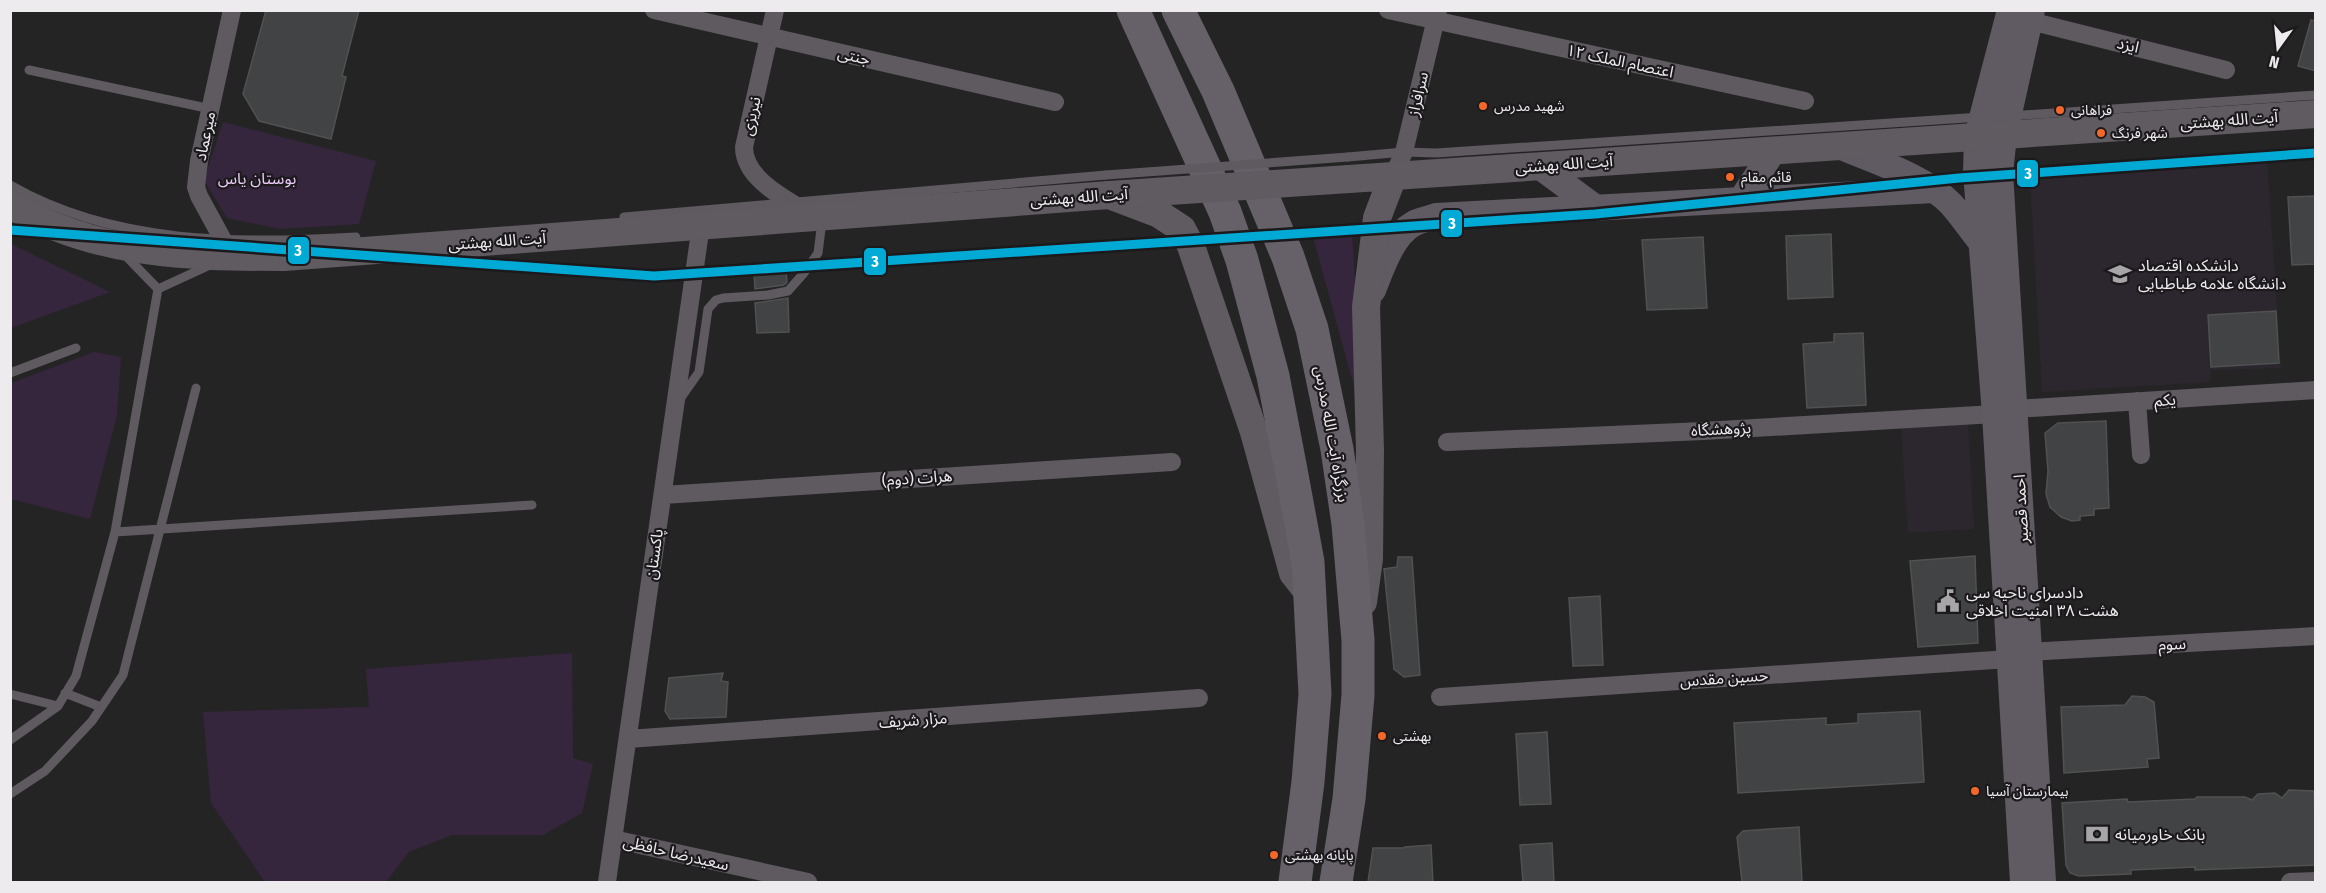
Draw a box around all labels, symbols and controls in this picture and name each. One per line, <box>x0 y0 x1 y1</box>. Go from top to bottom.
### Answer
north arrow <box>2248 18 2308 78</box>
street label: ایزد <box>2115 33 2141 57</box>
street label: اعتصام الملک ۱۲ <box>1564 40 1675 85</box>
street label: جنتی <box>836 43 872 69</box>
text: N <box>2267 52 2281 72</box>
street label: سرافراز <box>1403 70 1432 119</box>
street label: نیریزی <box>737 95 765 137</box>
place label: شهید مدرس <box>1494 98 1564 115</box>
marker: شهید مدرس <box>1477 100 1489 112</box>
place label: فراهانی <box>2071 102 2112 119</box>
marker: فراهانی <box>2054 104 2066 116</box>
street label: آیت الله بهشتی <box>2180 107 2280 133</box>
street label: میرعماد <box>191 110 219 162</box>
place label: شهر فرنگ <box>2112 125 2168 142</box>
marker: شهر فرنگ <box>2095 127 2107 139</box>
street label: آیت الله بهشتی <box>1515 151 1615 177</box>
line badge: 3 <box>2016 159 2039 188</box>
text: 3 <box>2023 164 2032 183</box>
park label: بوستان یاس <box>218 169 296 188</box>
place label: قائم مقام <box>1741 169 1791 188</box>
marker: قائم مقام <box>1724 171 1736 183</box>
street label: آیت الله بهشتی <box>1030 184 1130 210</box>
line badge: 3 <box>1440 209 1463 238</box>
text: 3 <box>1447 214 1456 233</box>
street label: آیت الله بهشتی <box>448 228 548 254</box>
line badge: 3 <box>287 236 310 265</box>
text: 3 <box>293 241 302 260</box>
line badge: 3 <box>863 247 887 276</box>
text: 3 <box>870 252 879 271</box>
place label: دانشکده اقتصاد دانشگاه علامه طباطبایی <box>2138 256 2286 293</box>
school or university icon: دانشکده اقتصاد دانشگاه علامه طباطبایی <box>2107 261 2133 287</box>
street label: بزرگراه آیت الله مدرس <box>1311 364 1353 504</box>
street label: یکم <box>2153 390 2177 413</box>
street label: پژوهشگاه <box>1690 418 1752 441</box>
street label: هرات (دوم) <box>881 466 953 493</box>
street label: احمد قصیر <box>2010 474 2032 545</box>
street label: پاکستان <box>641 527 668 581</box>
place label: دادسرای ناحیه سی هشت ۳۸ امنیت اخلاقی <box>1966 583 2119 620</box>
public building icon: دادسرای ناحیه سی هشت ۳۸ امنیت اخلاقی <box>1935 588 1961 614</box>
street label: سوم <box>2158 634 2187 657</box>
street label: حسین مقدس <box>1679 665 1769 691</box>
street label: مزار شریف <box>878 708 948 732</box>
place label: بهشتی <box>1393 728 1432 745</box>
marker: بهشتی <box>1376 730 1388 742</box>
place label: بیمارستان آسیا <box>1986 783 2069 800</box>
marker: بیمارستان آسیا <box>1969 785 1981 797</box>
bank icon: بانک خاورمیانه <box>2084 821 2110 847</box>
place label: بانک خاورمیانه <box>2115 825 2205 844</box>
street label: سعیدرضا حافظی <box>621 832 731 874</box>
place label: پایانه بهشتی <box>1285 847 1354 865</box>
marker: پایانه بهشتی <box>1268 849 1280 861</box>

